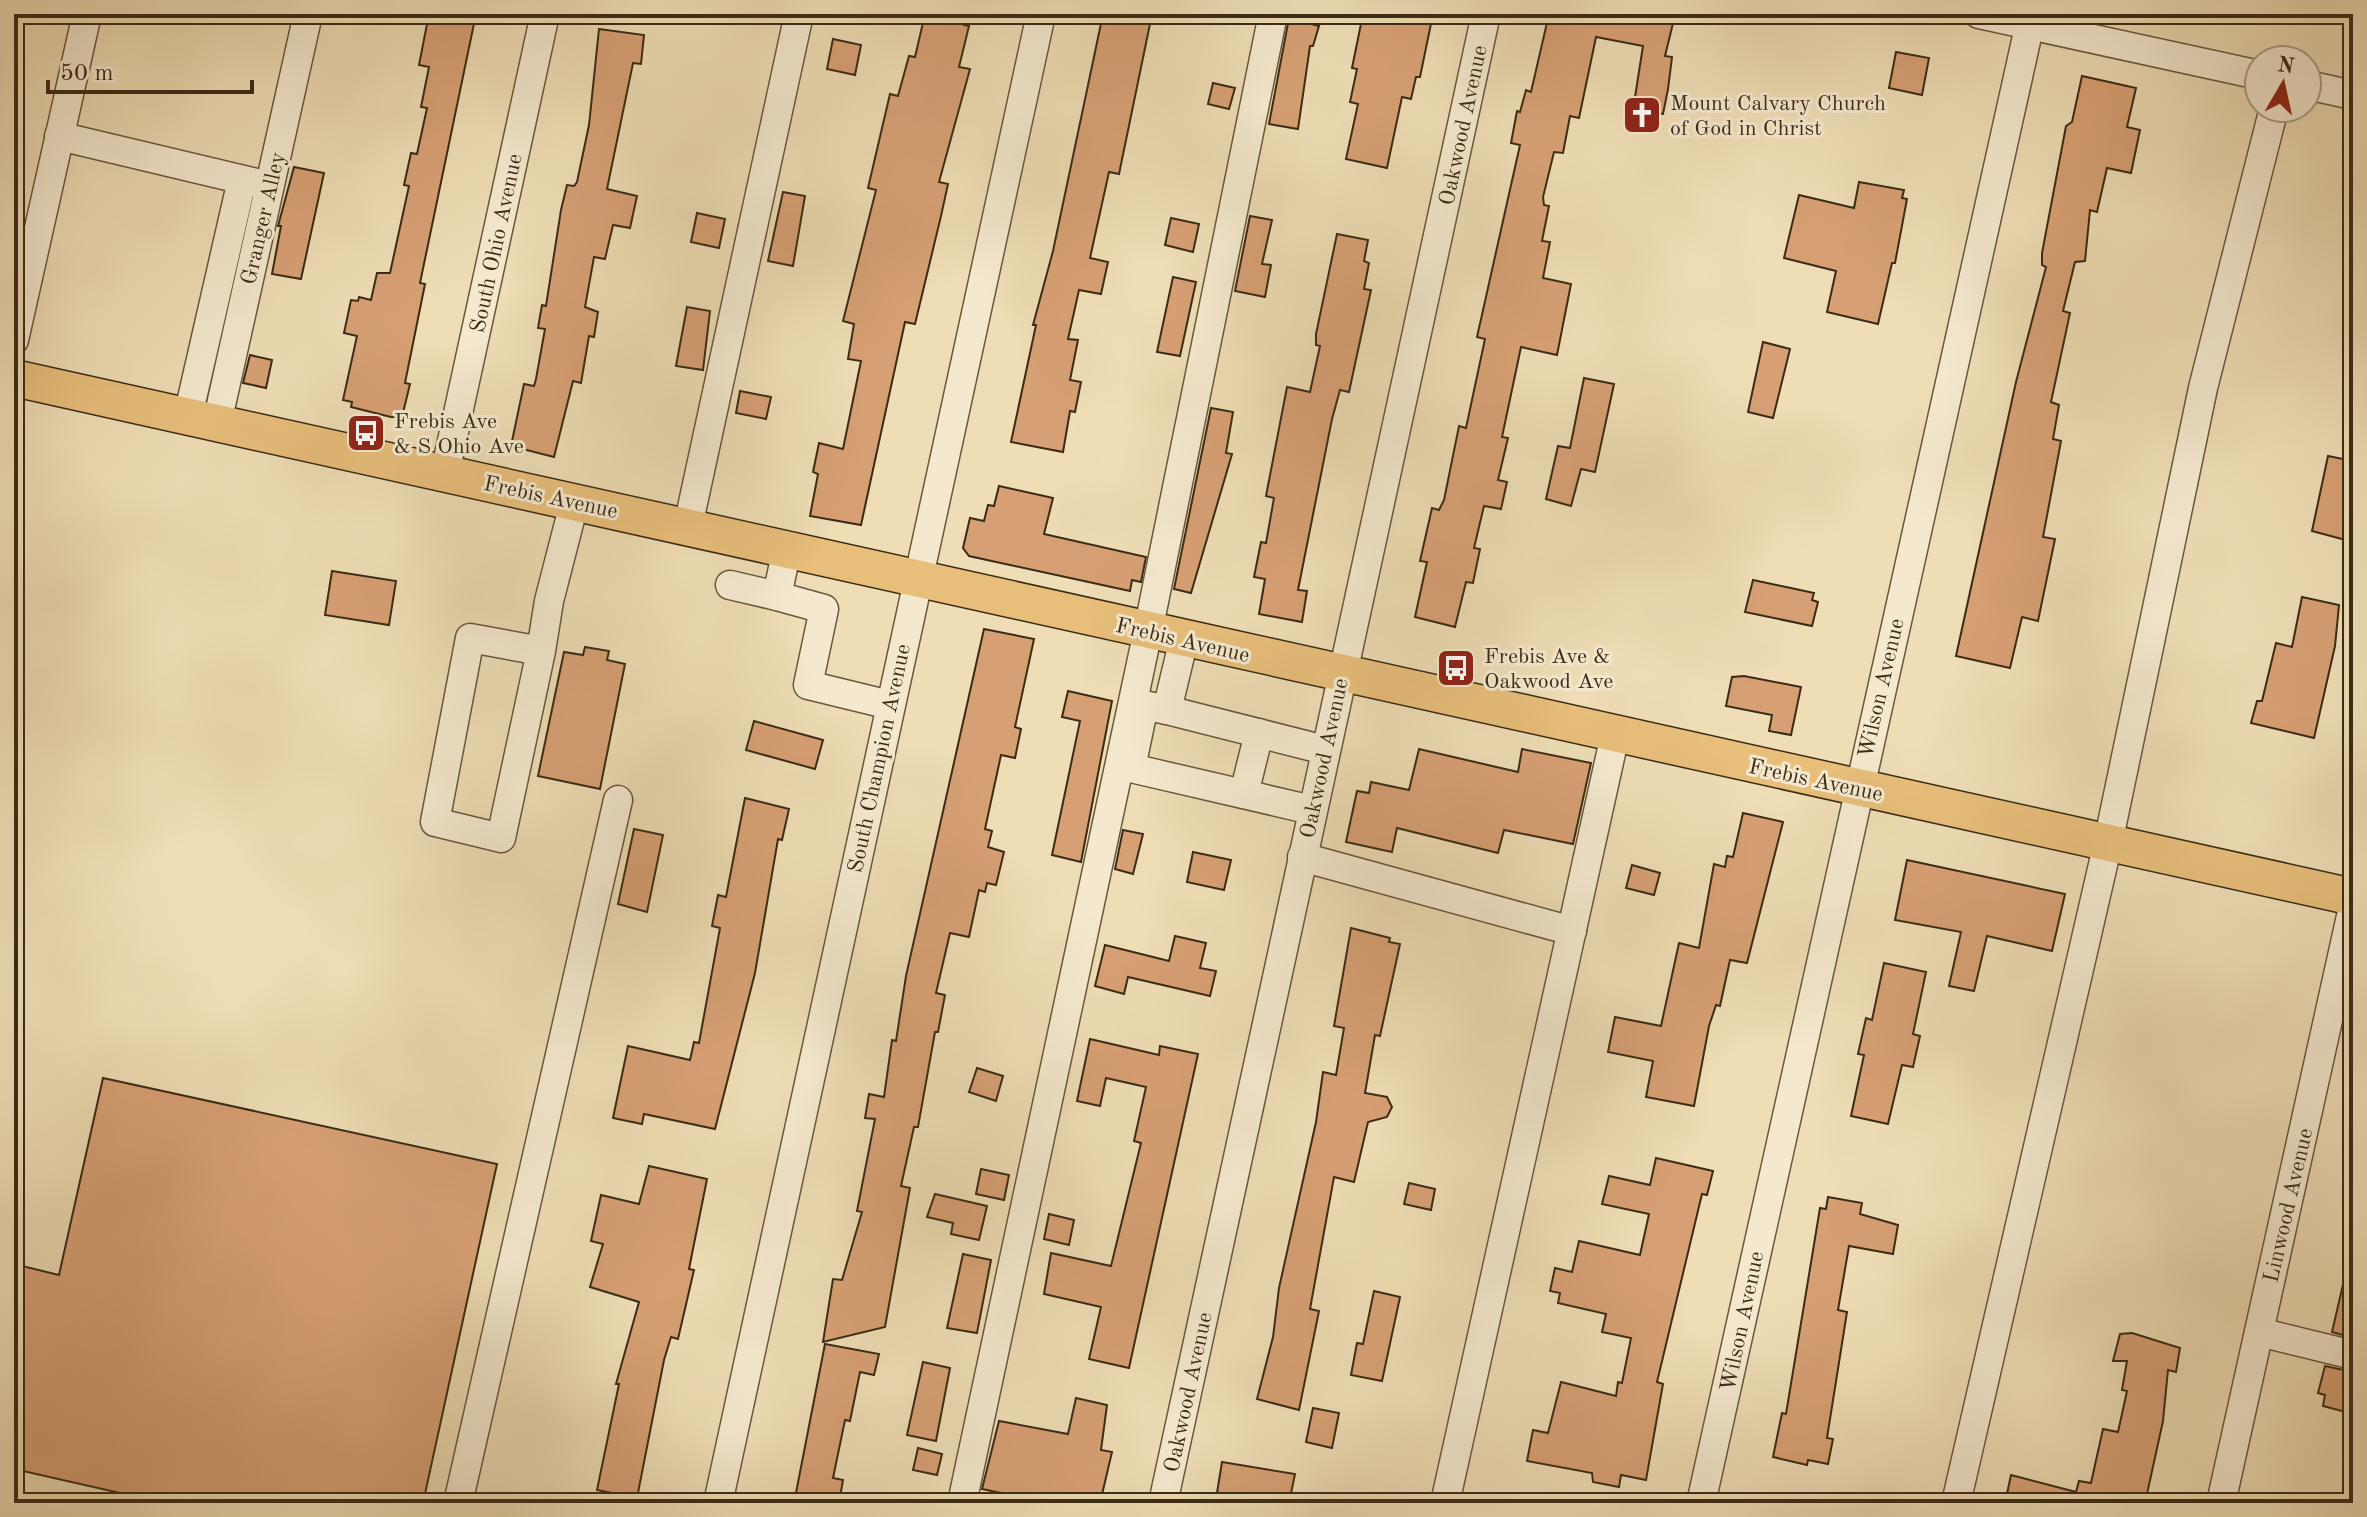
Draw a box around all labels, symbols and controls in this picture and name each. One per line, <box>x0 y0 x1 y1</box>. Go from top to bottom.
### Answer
street label: Oakwood Avenue <box>1436 43 1492 207</box>
scale bar <box>48 44 252 94</box>
north arrow <box>2243 44 2323 124</box>
text: N <box>2276 54 2296 78</box>
text: 50 m <box>60 62 114 86</box>
place label: Mount Calvary Church of God in Christ <box>1670 93 1886 140</box>
church icon: Mount Calvary Church of God in Christ <box>1621 94 1663 136</box>
street label: Granger Alley <box>238 150 290 287</box>
street label: South Ohio Avenue <box>467 152 527 335</box>
place label: Frebis Ave & S Ohio Ave <box>394 411 524 458</box>
bus stop icon: Frebis Ave & S Ohio Ave <box>345 412 387 454</box>
street label: Frebis Avenue <box>481 473 620 523</box>
street label: Frebis Avenue <box>1113 615 1252 667</box>
street label: Wilson Avenue <box>1855 616 1909 760</box>
street label: South Champion Avenue <box>845 642 915 875</box>
place label: Frebis Ave & Oakwood Ave <box>1484 646 1613 693</box>
bus stop icon: Frebis Ave & Oakwood Ave <box>1435 647 1477 689</box>
street label: Oakwood Avenue <box>1297 676 1353 840</box>
street label: Frebis Avenue <box>1746 756 1885 806</box>
street label: Linwood Avenue <box>2260 1126 2317 1285</box>
street label: Wilson Avenue <box>1717 1249 1769 1394</box>
street label: Oakwood Avenue <box>1161 1310 1217 1474</box>

